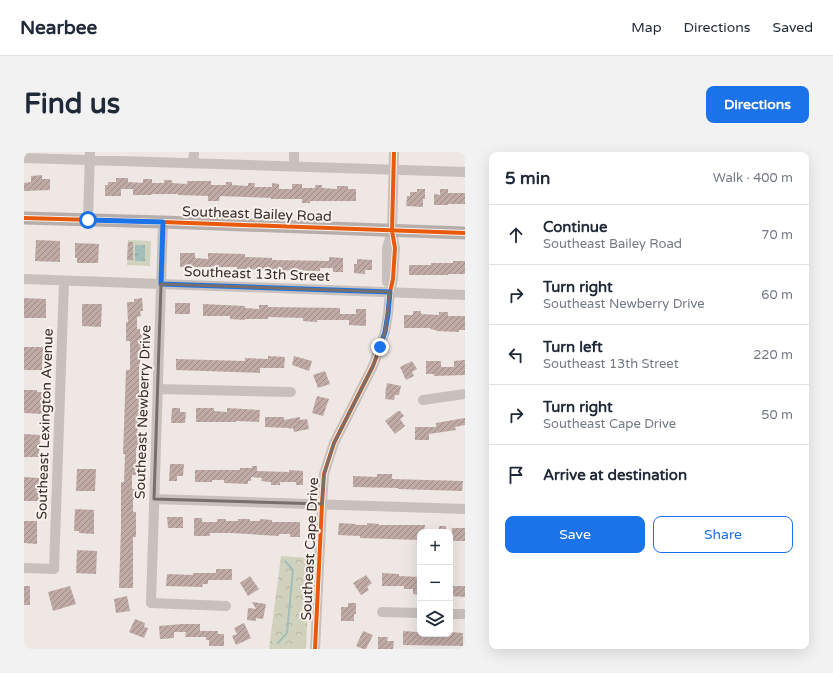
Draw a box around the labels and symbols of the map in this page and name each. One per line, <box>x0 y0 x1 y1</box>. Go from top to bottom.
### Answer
street label: Southeast Bailey Road <box>182 203 332 225</box>
route start <box>79 211 97 229</box>
street label: Southeast 13th Street <box>184 263 331 285</box>
street label: Southeast Newberry Drive <box>131 325 155 499</box>
street label: Southeast Lexington Avenue <box>33 328 57 520</box>
route end <box>371 338 389 356</box>
street label: Southeast Cape Drive <box>298 477 322 621</box>

